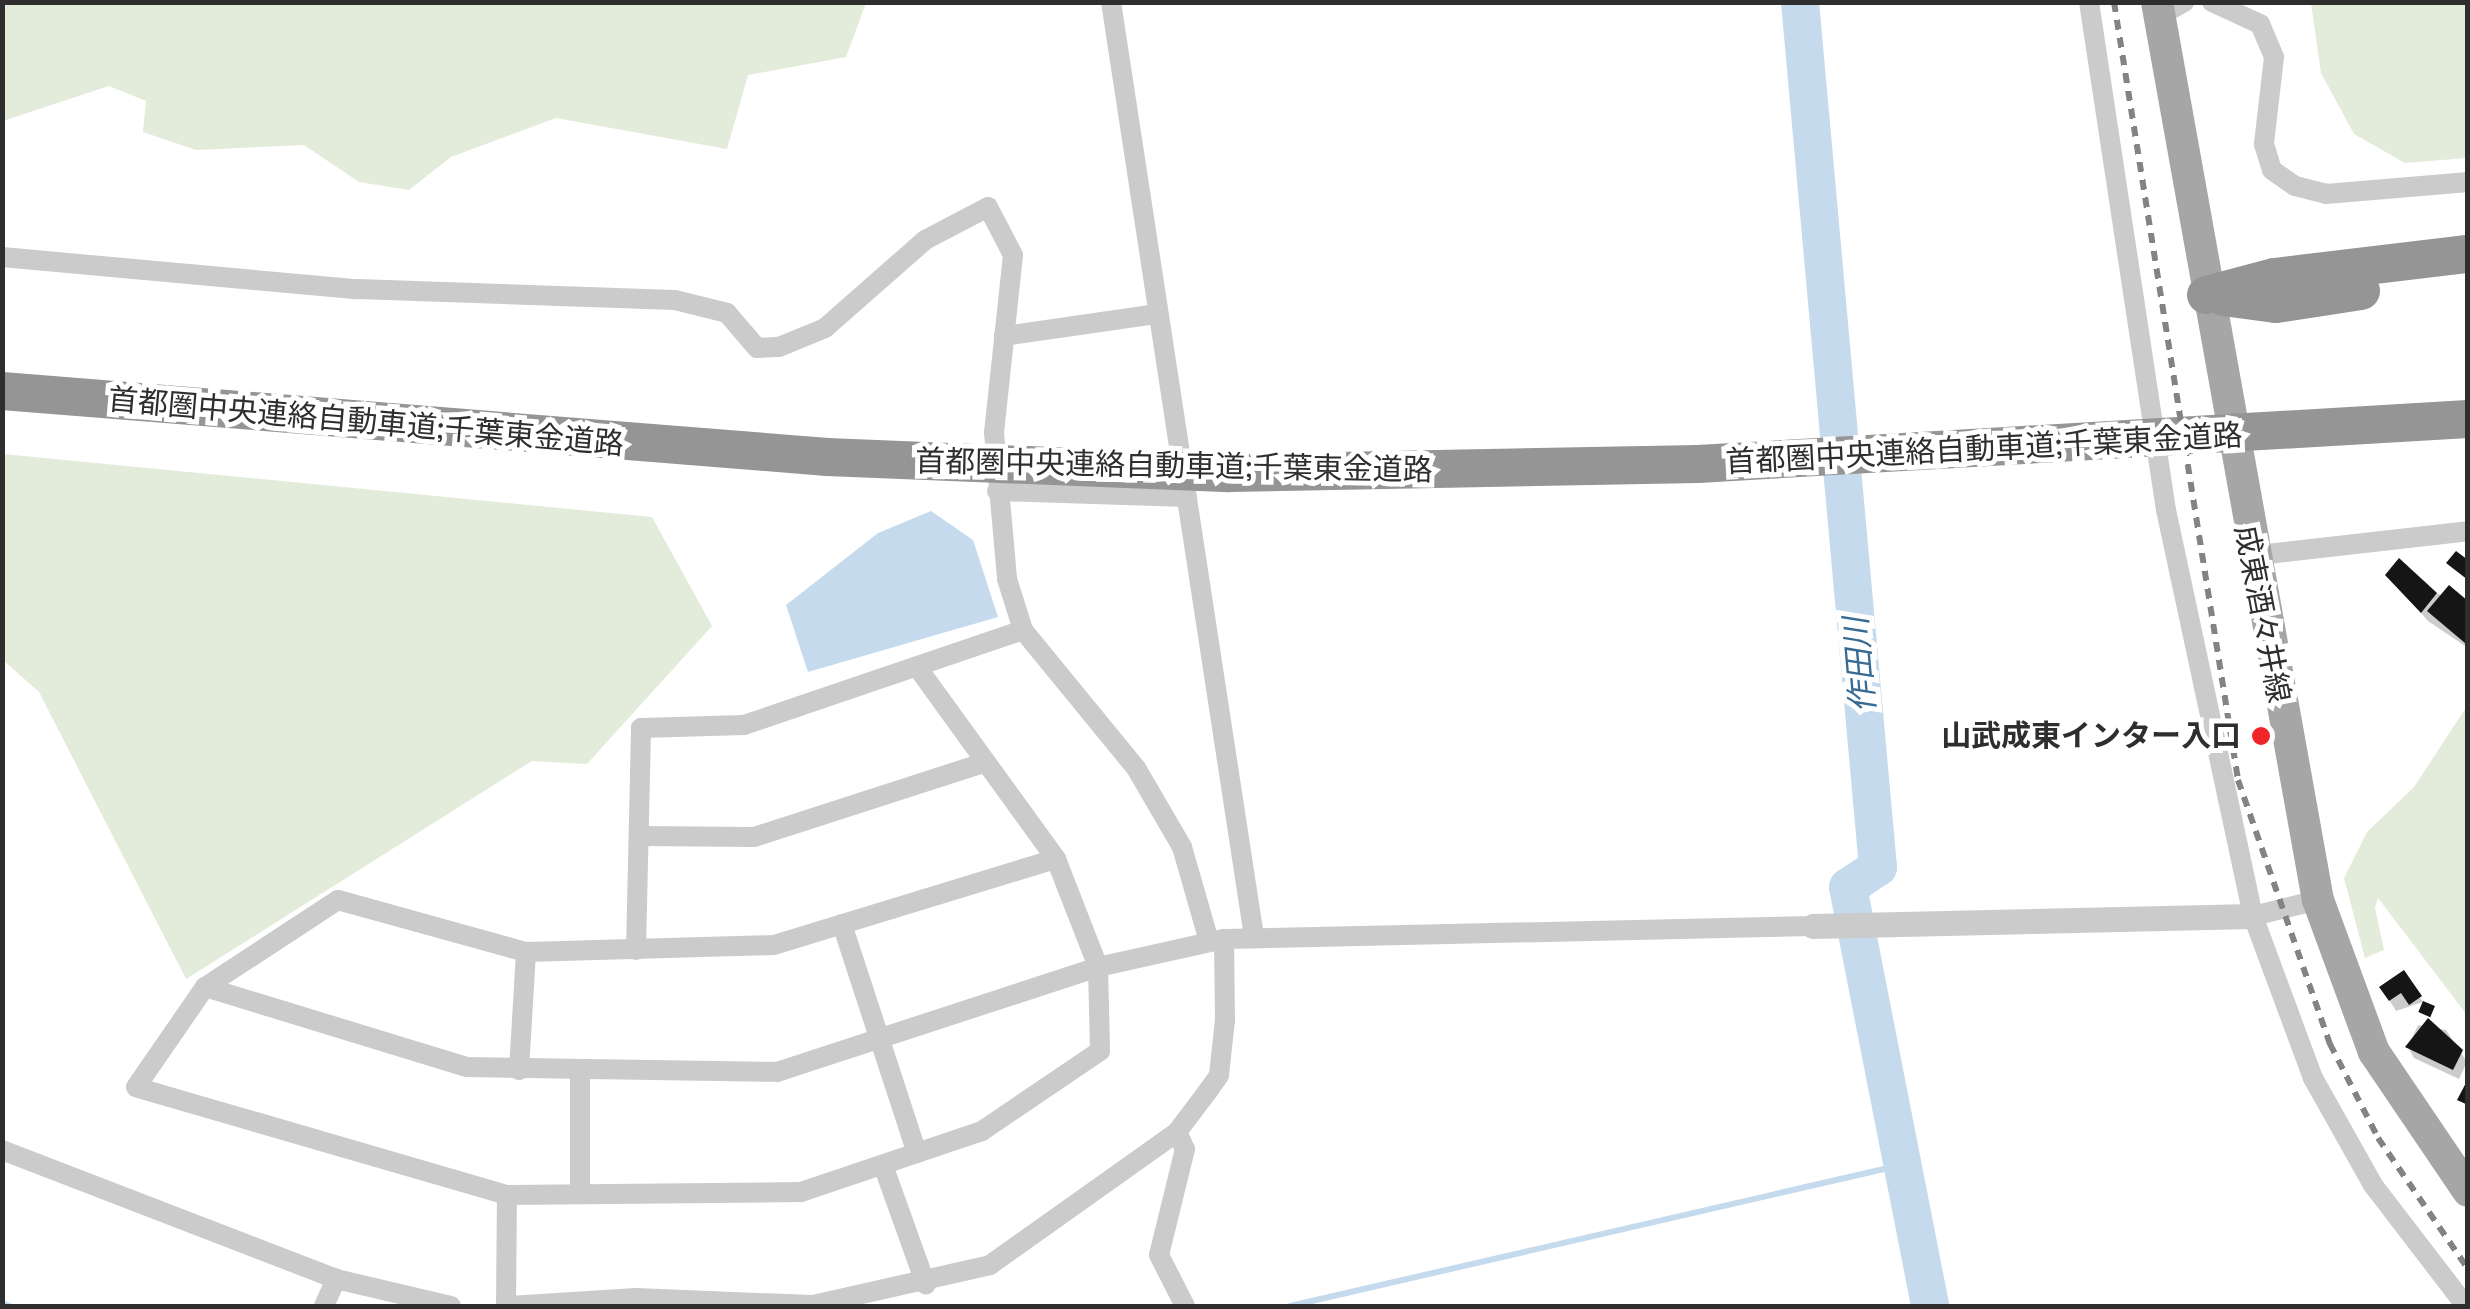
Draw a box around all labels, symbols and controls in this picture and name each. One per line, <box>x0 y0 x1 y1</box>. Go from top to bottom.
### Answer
street label: 首都圏中央連絡自動車道;千葉東金道路 <box>107 382 625 462</box>
street label: 首都圏中央連絡自動車道;千葉東金道路 <box>1725 417 2243 481</box>
street label: 首都圏中央連絡自動車道;千葉東金道路 <box>915 443 1433 489</box>
street label: 成東酒々井線 <box>2227 522 2297 706</box>
water label: 作田川 <box>1837 616 1883 714</box>
place label: 山武成東インター入口 <box>1941 718 2241 754</box>
marker: 山武成東インター入口 <box>2250 725 2272 747</box>

